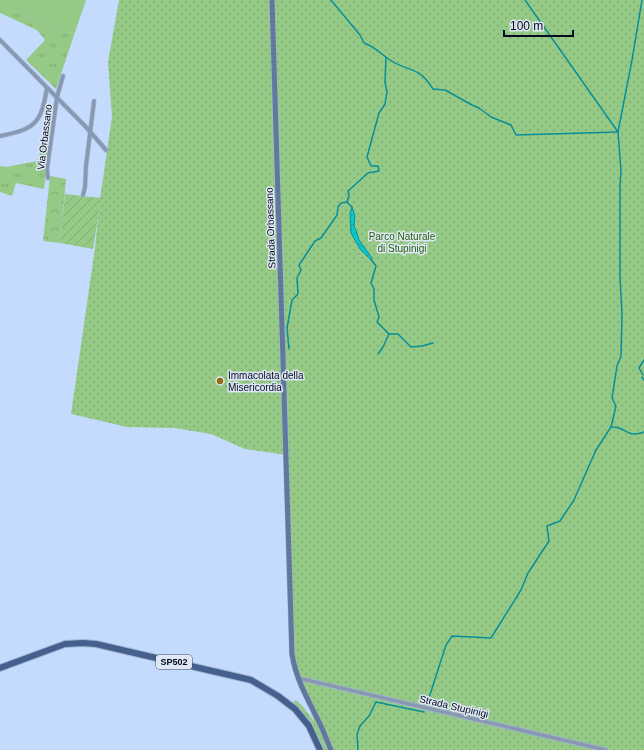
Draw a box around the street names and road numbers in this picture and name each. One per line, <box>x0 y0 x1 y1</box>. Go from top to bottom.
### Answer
street label: Via Orbassano <box>35 103 54 170</box>
street label: Strada Orbassano <box>264 187 277 269</box>
road number: SP502 <box>156 655 192 669</box>
street label: Strada Stupinigi <box>418 693 490 720</box>

